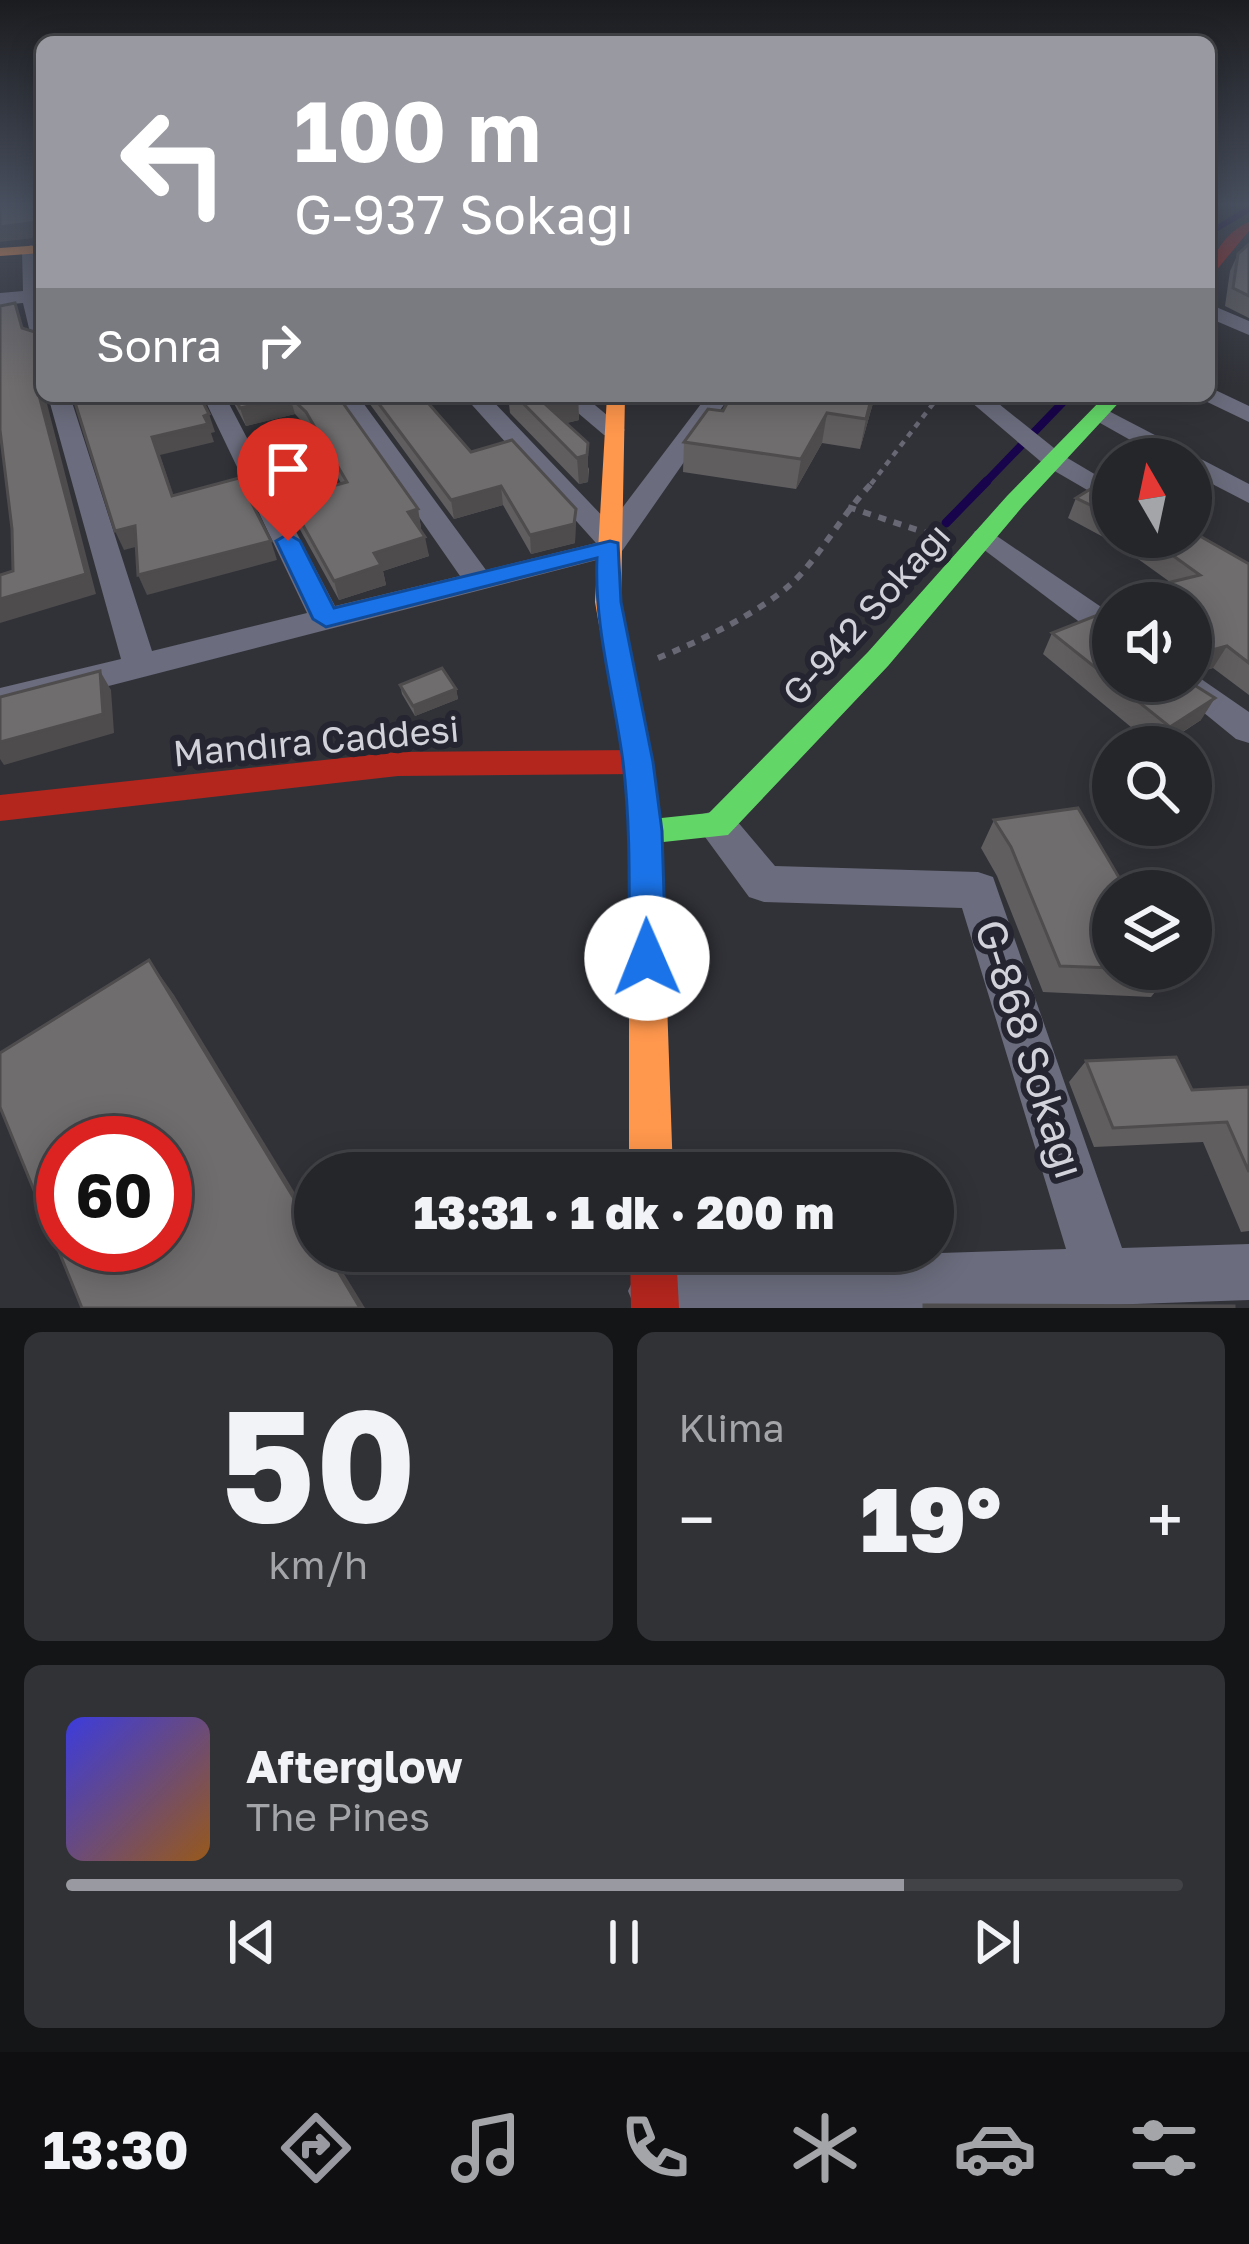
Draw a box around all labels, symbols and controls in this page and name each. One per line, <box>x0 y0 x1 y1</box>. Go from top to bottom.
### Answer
text: 100 m <box>294 80 541 180</box>
icon: left <box>96 84 252 240</box>
text: G-937 Sokağı <box>294 181 634 246</box>
icon: right <box>246 312 312 378</box>
text: Sonra <box>96 318 222 372</box>
pin <box>237 418 339 541</box>
icon: arrive <box>255 436 321 502</box>
north arrow <box>1092 438 1212 558</box>
map controls <box>1092 438 1212 990</box>
street label: G-942 Sokağı <box>773 514 958 713</box>
button: sound <box>1092 582 1212 702</box>
street label: Mandıra Caddesi <box>171 707 461 774</box>
button: search <box>1092 726 1212 846</box>
button: layers <box>1092 870 1212 990</box>
position arrow <box>584 895 710 1021</box>
street label: G-868 Sokağı <box>966 913 1096 1184</box>
speed limit sign: 60 <box>36 1116 192 1272</box>
text: 13:31 · 1 dk · 200 m <box>414 1185 834 1239</box>
text: 50 <box>220 1369 417 1556</box>
text: Klima <box>679 1404 785 1451</box>
text: 19° <box>860 1464 1001 1572</box>
text: − <box>679 1479 715 1559</box>
text: + <box>1147 1479 1183 1559</box>
text: km/h <box>269 1541 368 1588</box>
text: Afterglow <box>246 1739 463 1793</box>
text: The Pines <box>246 1793 430 1840</box>
icon: previous <box>219 1909 285 1975</box>
icon: pause <box>591 1909 657 1975</box>
icon: next <box>964 1909 1030 1975</box>
icon: directions <box>274 2106 358 2190</box>
icon: music <box>444 2106 528 2190</box>
icon: phone <box>613 2106 697 2190</box>
icon: climate <box>783 2106 867 2190</box>
icon: car <box>953 2106 1037 2190</box>
icon: filters <box>1122 2106 1206 2190</box>
text: 13:30 <box>43 2116 189 2181</box>

